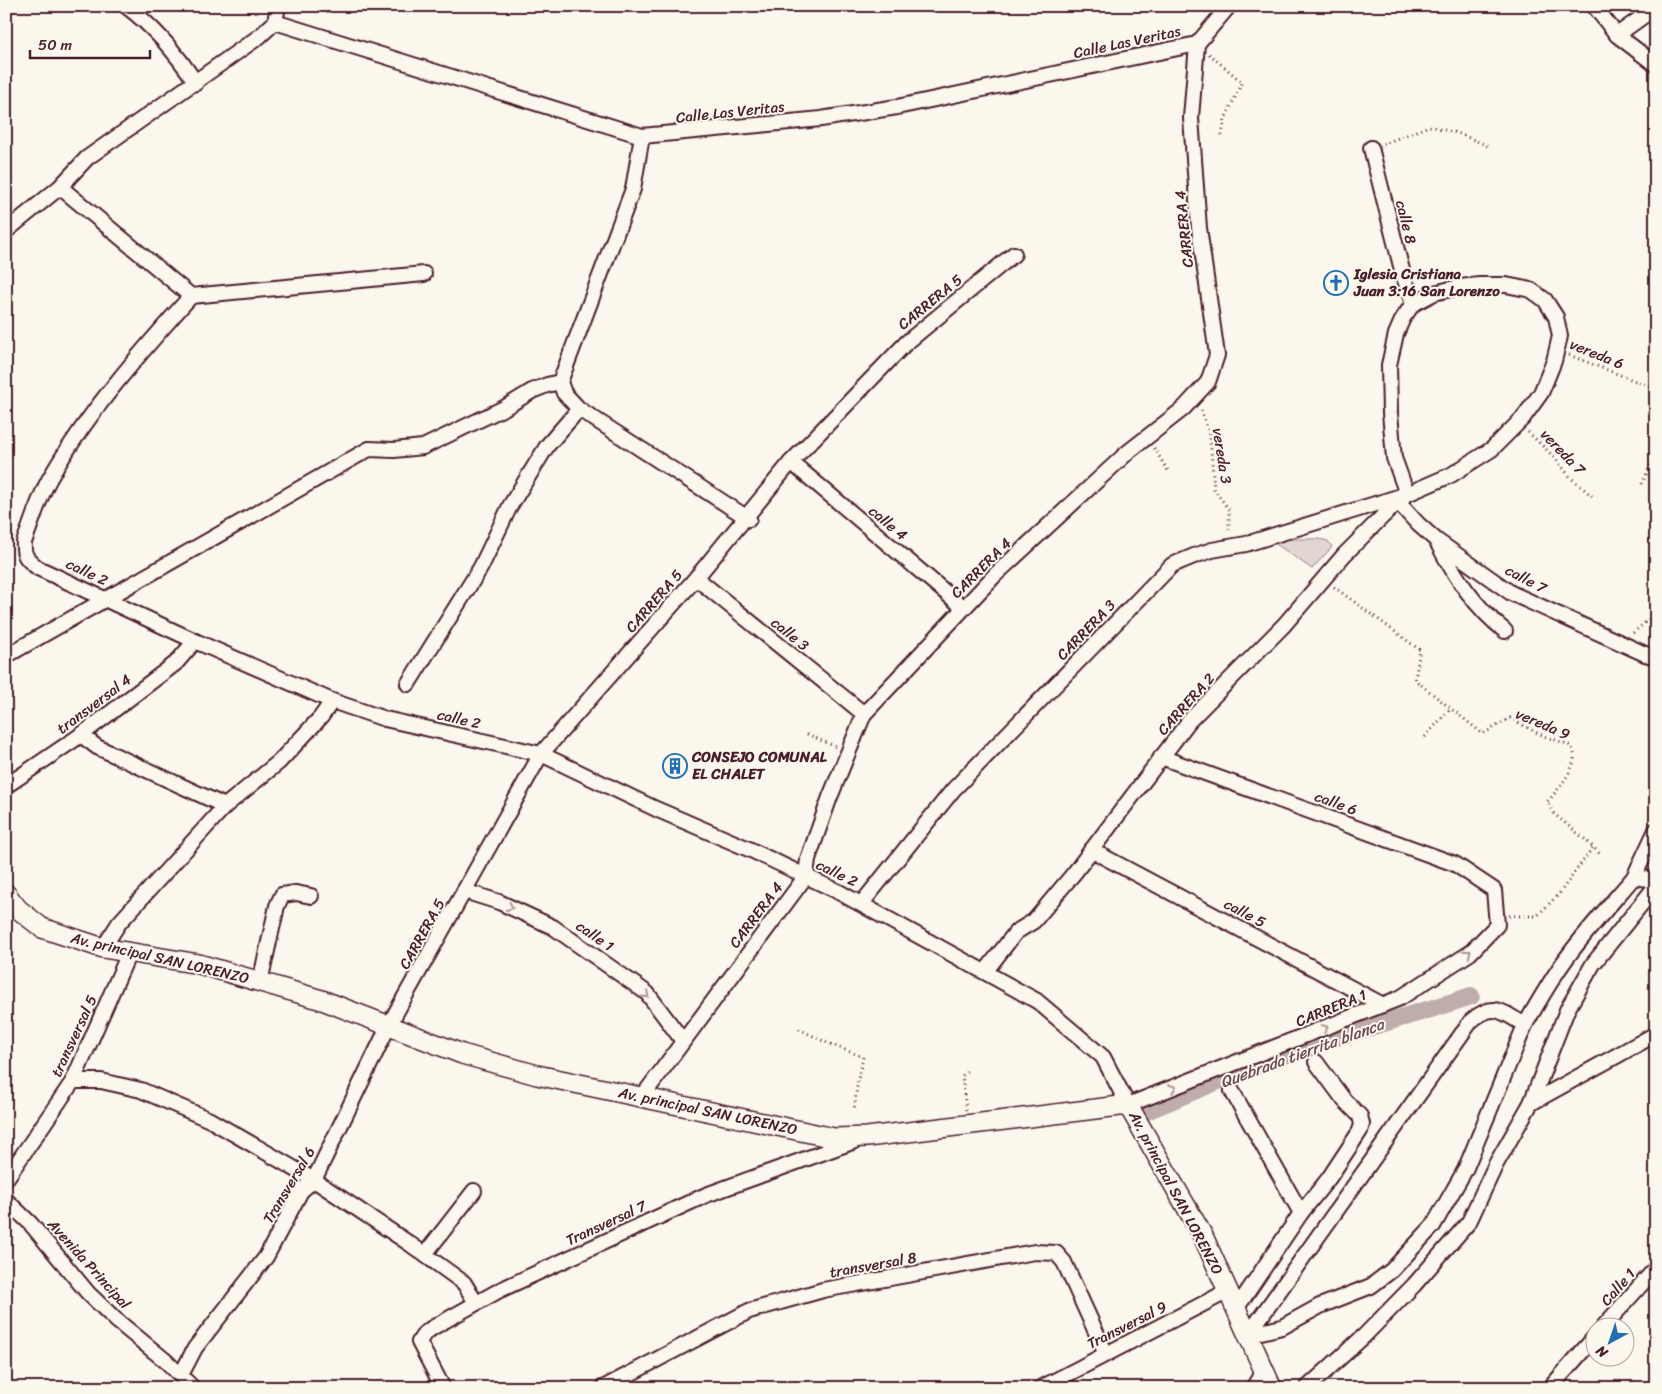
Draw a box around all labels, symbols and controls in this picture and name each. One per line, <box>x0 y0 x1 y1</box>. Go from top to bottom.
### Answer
street label: Calle Las Veritas <box>1071 18 1184 66</box>
scale bar <box>30 28 150 60</box>
text: 50 m <box>38 32 73 58</box>
street label: Calle Las Veritas <box>675 93 786 131</box>
street label: CARRERA 4 <box>1167 189 1201 269</box>
street label: calle 8 <box>1388 197 1424 247</box>
place label: Iglesia Cristiana Juan 3:16 San Lorenzo <box>1353 261 1500 304</box>
street label: CARRERA 5 <box>892 268 968 336</box>
church icon: Iglesia Cristiana Juan 3:16 San Lorenzo <box>1323 270 1349 296</box>
street label: vereda 6 <box>1566 331 1628 377</box>
street label: vereda 7 <box>1534 423 1593 482</box>
street label: vereda 3 <box>1205 426 1239 486</box>
street label: calle 4 <box>863 499 913 547</box>
street label: CARRERA 4 <box>944 531 1018 605</box>
street label: calle 2 <box>62 551 113 593</box>
street label: calle 7 <box>1501 557 1553 601</box>
street label: CARRERA 5 <box>619 563 689 639</box>
street label: CARRERA 3 <box>1050 593 1122 667</box>
street label: calle 3 <box>765 610 815 658</box>
street label: CARRERA 2 <box>1151 666 1222 741</box>
street label: transversal 4 <box>51 667 137 741</box>
street label: calle 2 <box>435 701 484 737</box>
street label: vereda 9 <box>1512 701 1574 747</box>
place label: CONSEJO COMUNAL EL CHALET <box>691 744 828 787</box>
building icon: CONSEJO COMUNAL EL CHALET <box>662 753 688 779</box>
street label: calle 6 <box>1311 783 1361 823</box>
street label: calle 2 <box>812 852 863 894</box>
street label: CARRERA 4 <box>722 876 790 954</box>
street label: calle 5 <box>1219 891 1271 935</box>
street label: CARRERA 5 <box>392 894 452 974</box>
one-way arrow <box>505 901 514 911</box>
street label: calle 1 <box>570 913 620 959</box>
street label: Av. principal SAN LORENZO <box>67 925 252 991</box>
one-way arrow <box>1462 951 1471 959</box>
street label: CARRERA 1 <box>1291 982 1371 1034</box>
one-way arrow <box>640 989 649 998</box>
street label: transversal 5 <box>44 991 104 1081</box>
water label: Quebrada tierrita blanca <box>1216 1009 1390 1096</box>
one-way arrow <box>1320 1024 1328 1034</box>
street label: Av. principal SAN LORENZO <box>615 1079 800 1143</box>
one-way arrow <box>1169 1083 1177 1093</box>
street label: Av. principal SAN LORENZO <box>1121 1106 1230 1280</box>
street label: Transversal 6 <box>256 1141 322 1229</box>
street label: Transversal 7 <box>561 1192 652 1253</box>
street label: Avenida Principal <box>40 1212 138 1316</box>
street label: transversal 8 <box>828 1245 918 1285</box>
street label: Calle 1 <box>1594 1262 1642 1312</box>
street label: Transversal 9 <box>1082 1294 1172 1356</box>
north arrow <box>1584 1316 1634 1366</box>
text: N <box>1590 1339 1614 1365</box>

